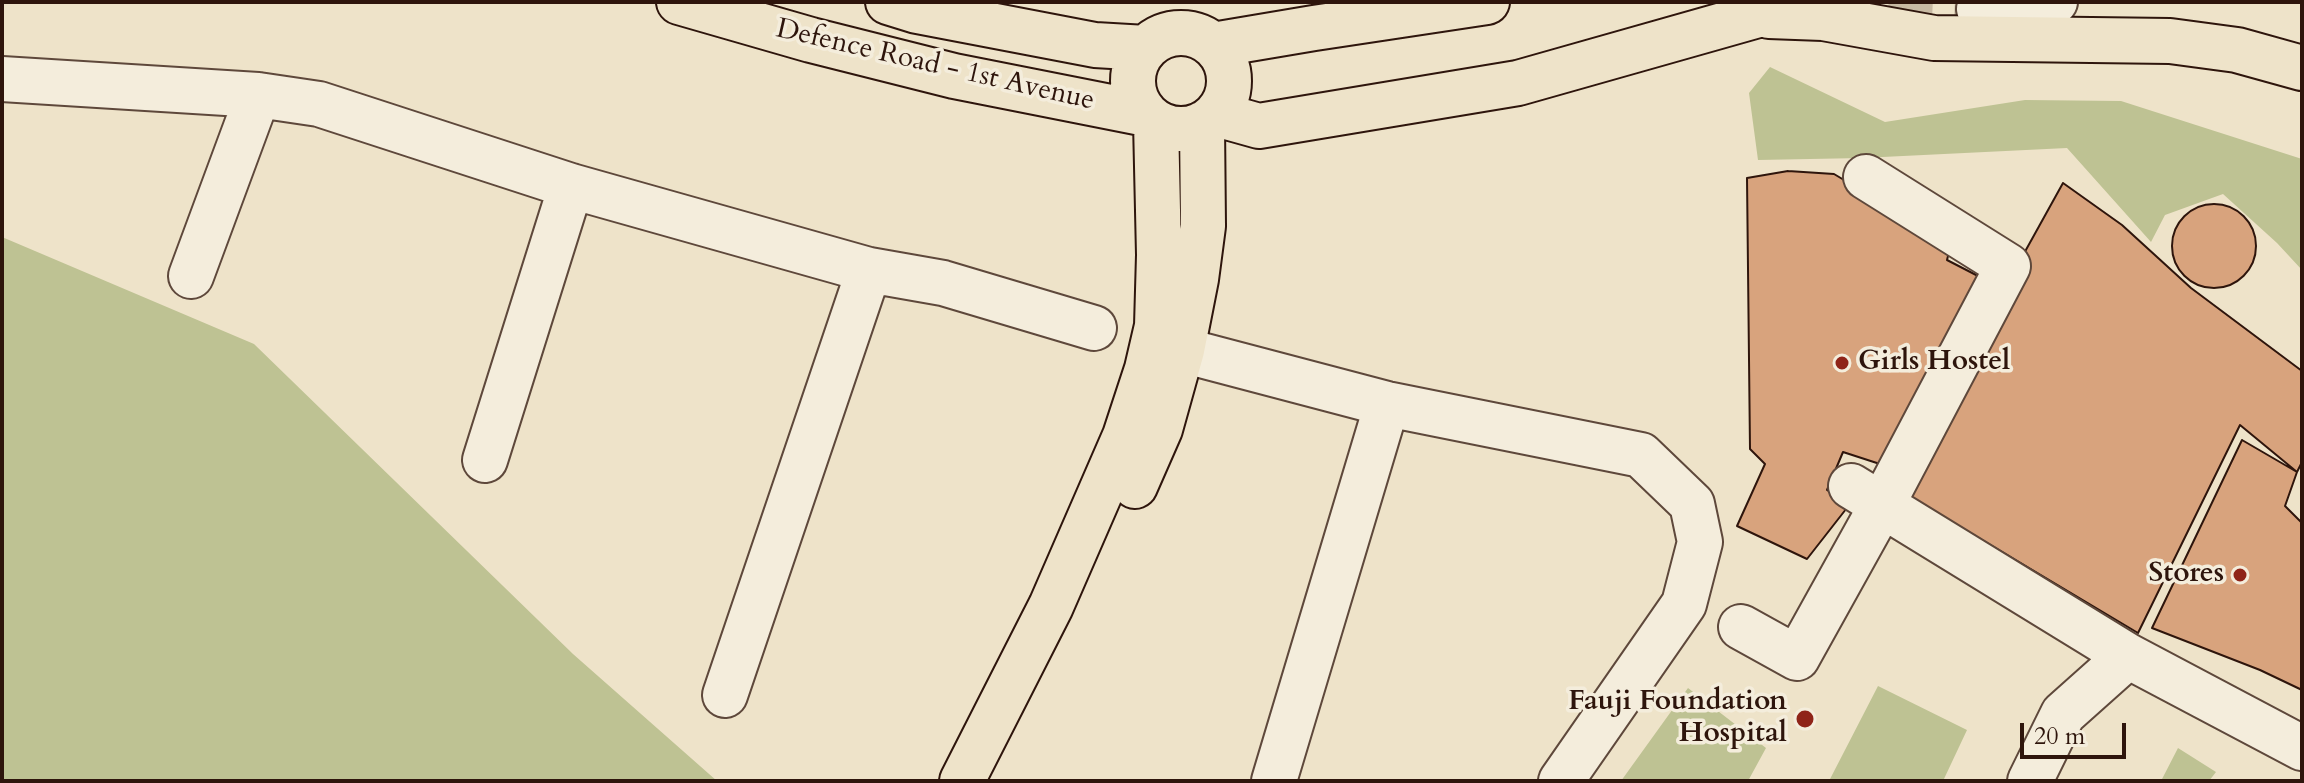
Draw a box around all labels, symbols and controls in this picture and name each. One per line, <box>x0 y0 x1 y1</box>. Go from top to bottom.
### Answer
street label: Defence Road - 1st Avenue <box>773 13 1097 119</box>
place label: Girls Hostel <box>1858 346 2010 380</box>
marker: Girls Hostel <box>1833 354 1851 372</box>
place label: Stores <box>2148 558 2224 592</box>
marker: Stores <box>2231 566 2249 584</box>
place label: Fauji Foundation Hospital <box>1568 686 1787 752</box>
scale bar <box>2024 707 2130 757</box>
marker: Fauji Foundation Hospital <box>1794 708 1816 730</box>
text: 20 m <box>2034 720 2085 753</box>

